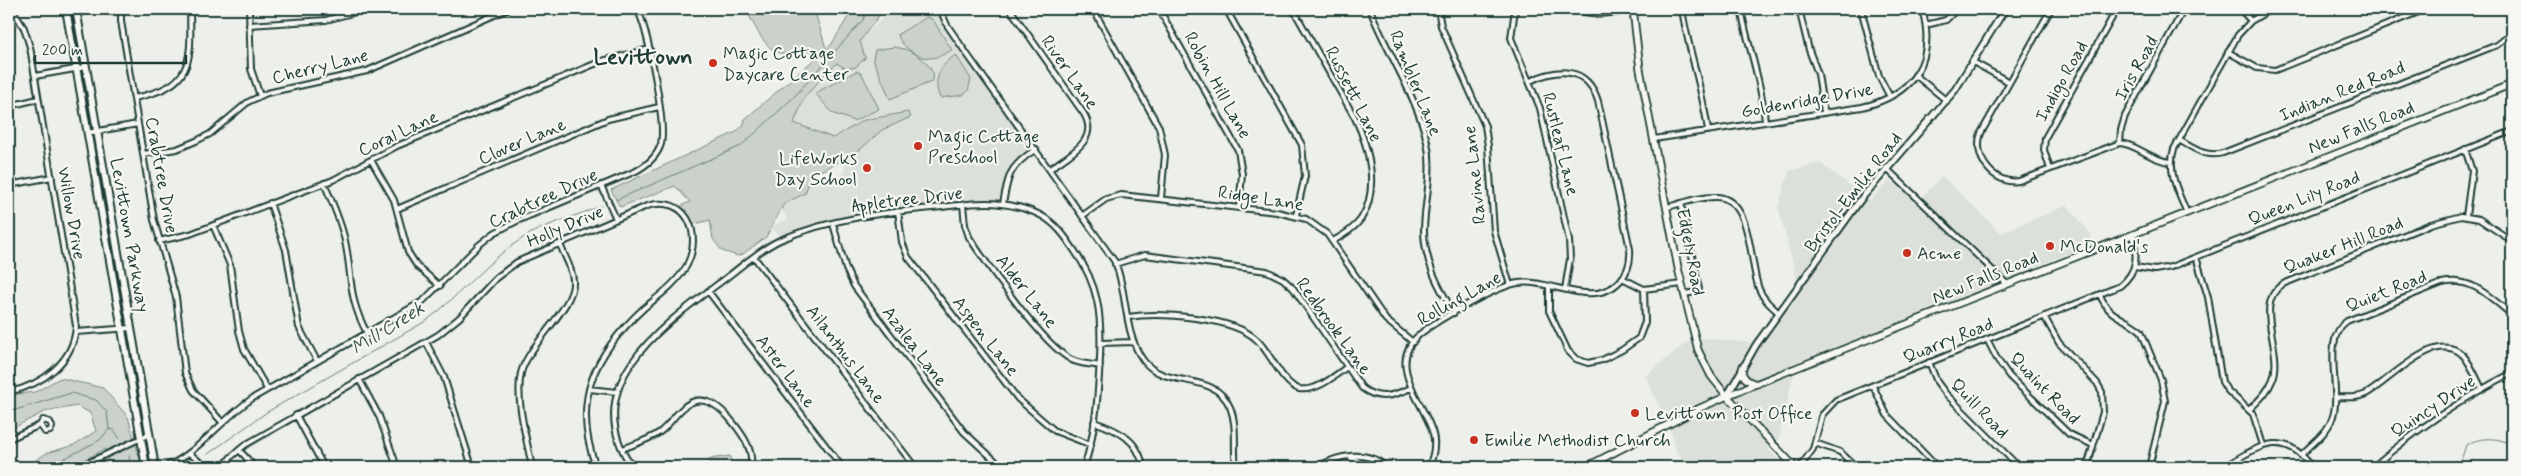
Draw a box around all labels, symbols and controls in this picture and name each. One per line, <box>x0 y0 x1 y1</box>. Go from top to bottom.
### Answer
street label: Rambler Lane <box>1383 27 1447 140</box>
street label: Robin Hill Lane <box>1178 28 1256 143</box>
street label: River Lane <box>1035 31 1104 115</box>
scale bar <box>35 32 186 64</box>
street label: Iris Road <box>2109 32 2164 105</box>
street label: Indigo Road <box>2030 37 2095 127</box>
text: 200 m <box>42 41 83 61</box>
place label: Magic Cottage Daycare Center <box>723 42 849 87</box>
street label: Cherry Lane <box>270 43 371 91</box>
street label: Russett Lane <box>1319 43 1387 146</box>
district label: Levittown <box>593 44 693 72</box>
street label: Indian Red Road <box>2276 56 2409 128</box>
marker: Magic Cottage Daycare Center <box>707 57 719 69</box>
street label: Goldenridge Drive <box>1739 78 1875 124</box>
street label: Rustleaf Lane <box>1536 90 1584 198</box>
street label: New Falls Road <box>2305 96 2418 160</box>
street label: Coral Lane <box>355 105 442 163</box>
street label: Clover Lane <box>475 113 570 171</box>
street label: Crabtree Drive <box>139 115 183 235</box>
place label: Magic Cottage Preschool <box>928 125 1039 170</box>
street label: Ravine Lane <box>1458 125 1492 225</box>
street label: Bristol-Emilie Road <box>1799 128 1908 258</box>
marker: Magic Cottage Preschool <box>912 140 924 152</box>
place label: LifeWorks Day School <box>775 147 857 192</box>
street label: Levittown Parkway <box>104 156 154 314</box>
marker: LifeWorks Day School <box>861 162 873 174</box>
street label: Crabtree Drive <box>485 163 602 235</box>
street label: Willow Drive <box>51 165 91 261</box>
street label: Queen Lily Road <box>2245 166 2364 232</box>
street label: Ridge Lane <box>1216 180 1306 219</box>
street label: Appletree Drive <box>850 181 964 220</box>
street label: Holly Drive <box>523 200 608 254</box>
street label: Edgely Road <box>1668 207 1710 298</box>
street label: Quaker Hill Road <box>2280 211 2407 281</box>
place label: McDonald's <box>2060 235 2148 259</box>
marker: McDonald's <box>2044 240 2056 252</box>
place label: Acme <box>1917 242 1961 266</box>
street label: New Falls Road <box>1929 246 2042 310</box>
marker: Acme <box>1901 247 1913 259</box>
street label: Alder Lane <box>990 250 1063 334</box>
street label: Quiet Road <box>2342 265 2430 319</box>
street label: Rolling Lane <box>1413 266 1507 334</box>
street label: Redbrook Lane <box>1290 273 1377 380</box>
street label: Aspen Lane <box>946 292 1024 382</box>
water label: Mill Creek <box>346 296 430 361</box>
street label: Ailanthus Lane <box>800 300 890 409</box>
street label: Azalea Lane <box>876 302 952 392</box>
street label: Quarry Road <box>1900 312 1997 370</box>
street label: Aster Lane <box>750 330 821 413</box>
street label: Quaint Road <box>2004 347 2085 430</box>
street label: Quincy Drive <box>2386 370 2481 444</box>
street label: Quill Road <box>1945 373 2014 444</box>
place label: Levittown Post Office <box>1645 402 1813 426</box>
marker: Levittown Post Office <box>1629 407 1641 419</box>
place label: Emilie Methodist Church <box>1484 429 1671 453</box>
marker: Emilie Methodist Church <box>1468 434 1480 446</box>

